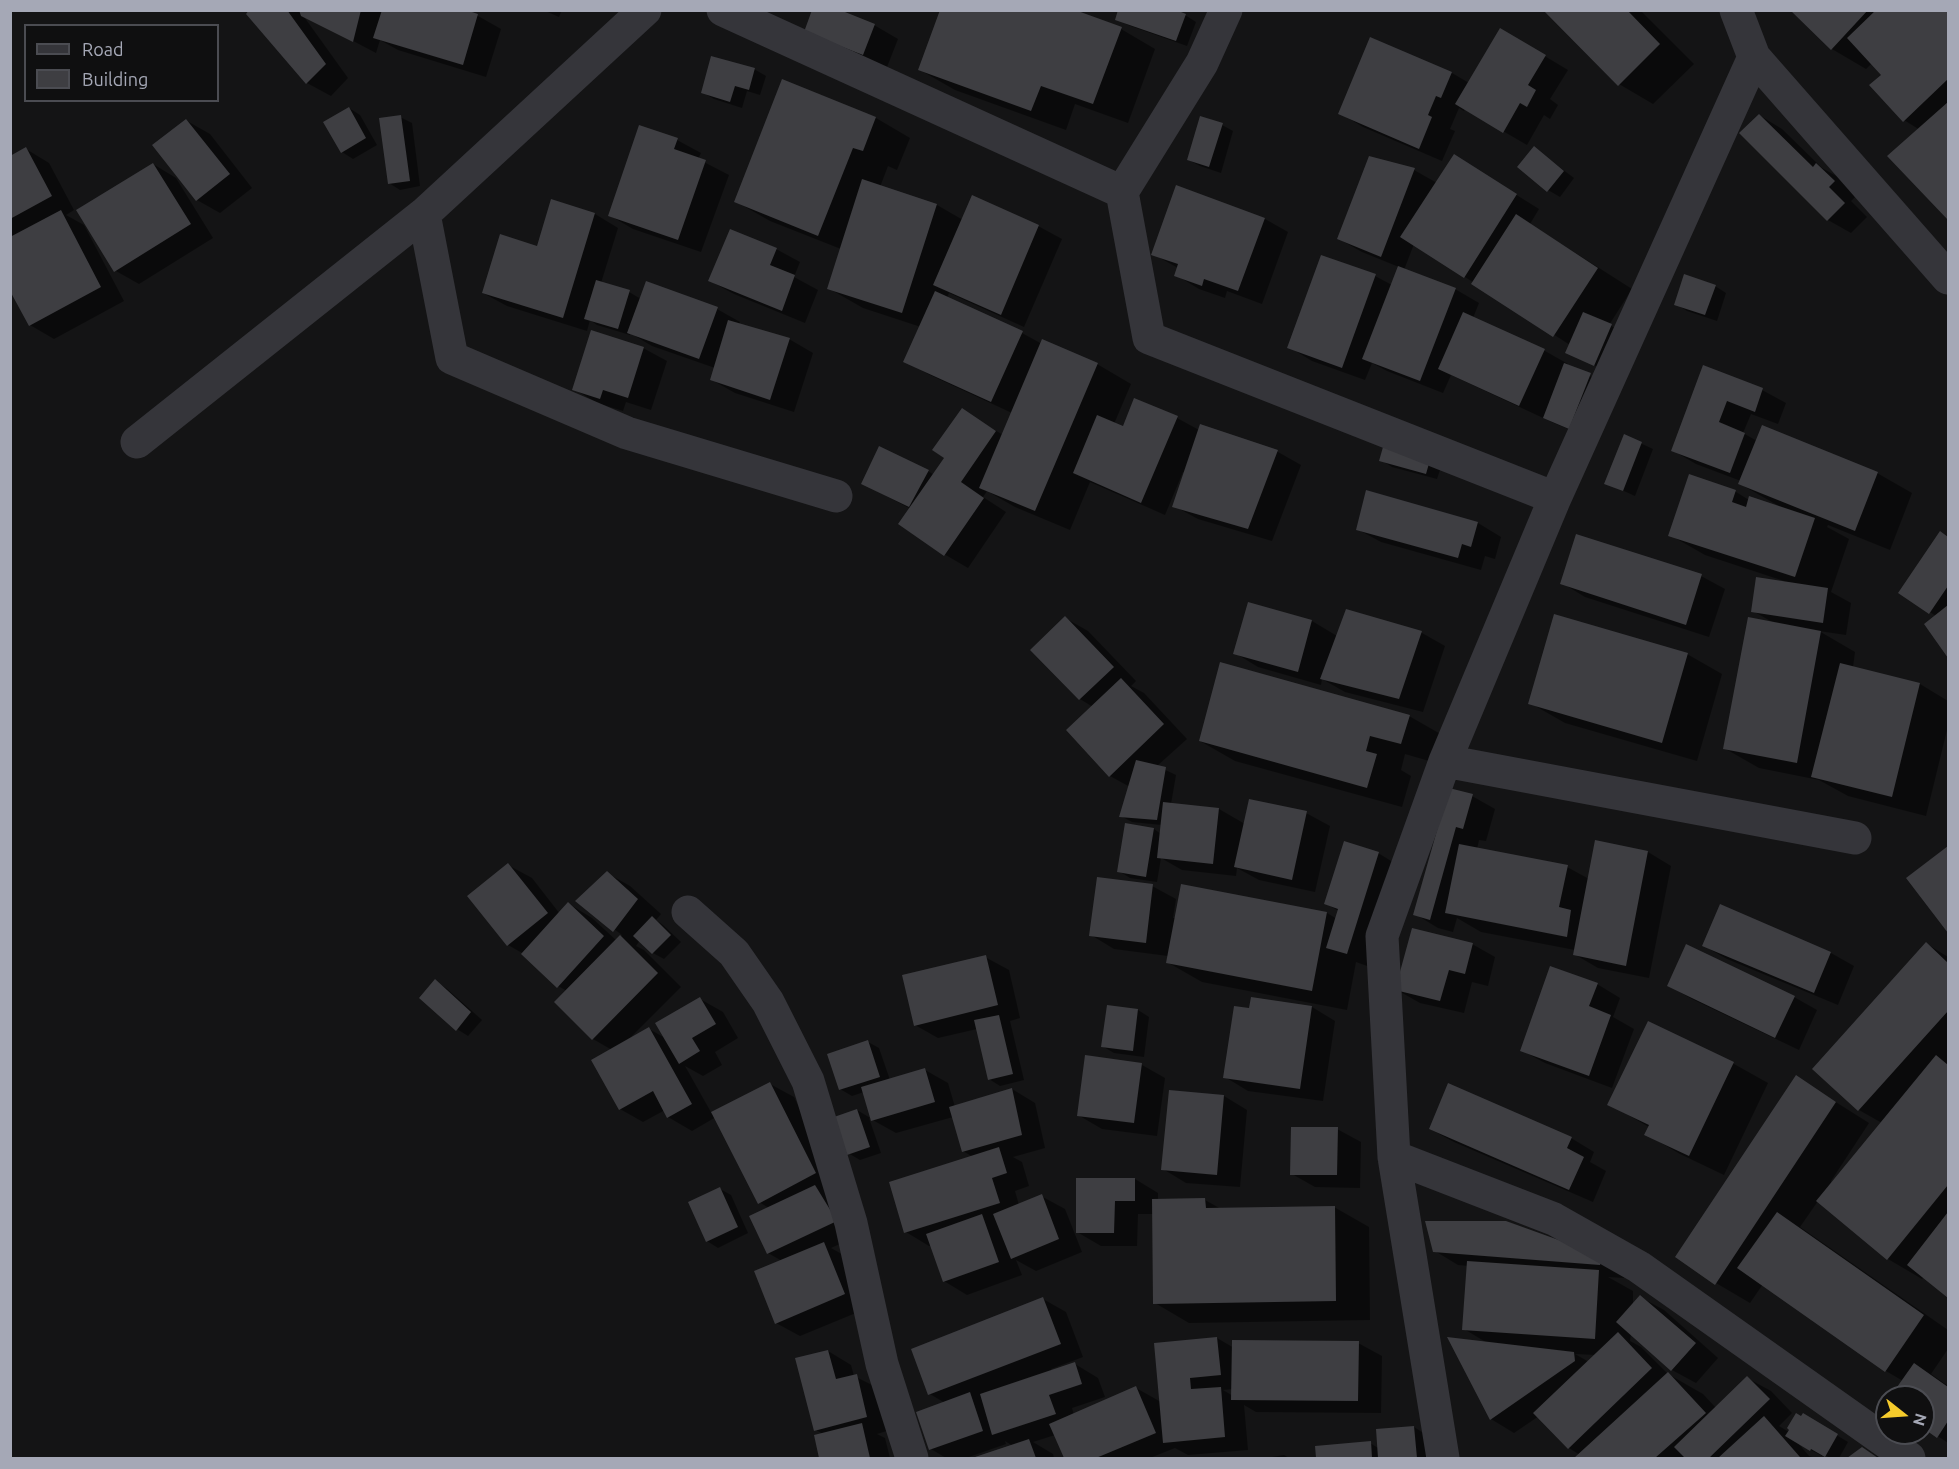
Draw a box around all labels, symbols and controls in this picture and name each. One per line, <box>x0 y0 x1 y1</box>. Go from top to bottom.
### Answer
legend <box>24 24 219 102</box>
text: Road <box>82 39 124 59</box>
text: Building <box>82 69 148 89</box>
north arrow <box>1875 1385 1935 1445</box>
text: N <box>1910 1411 1931 1428</box>

